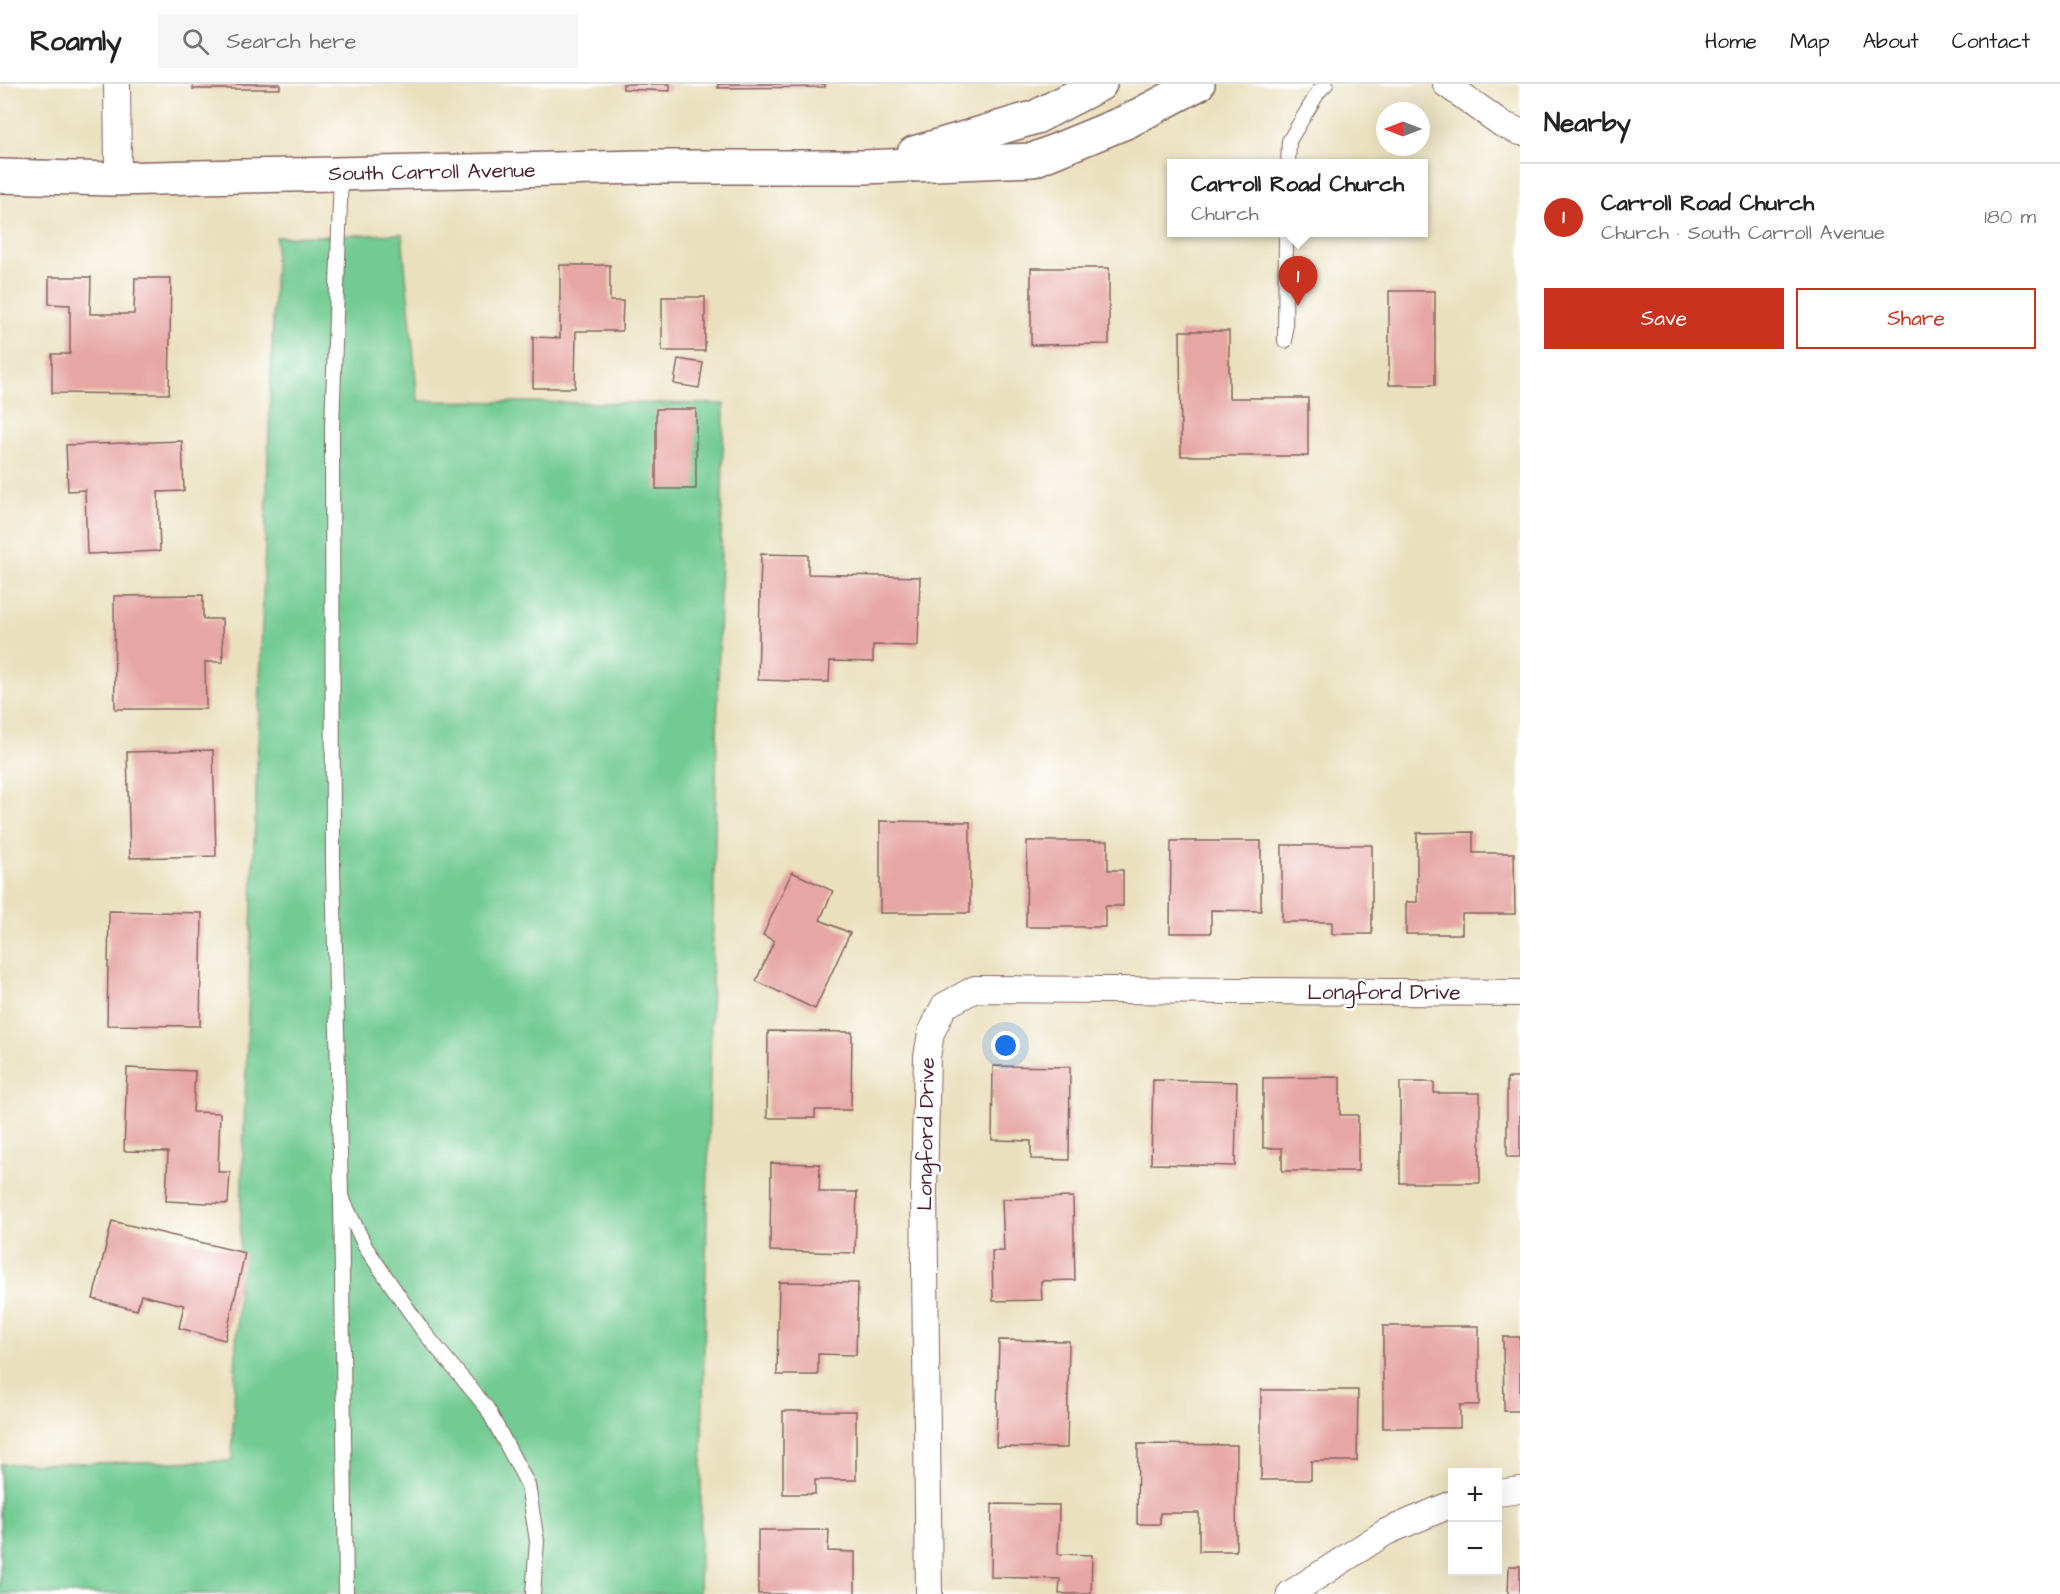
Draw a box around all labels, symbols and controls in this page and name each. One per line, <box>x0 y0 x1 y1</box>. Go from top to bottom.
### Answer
search box <box>158 14 578 68</box>
text: Roamly <box>30 22 122 61</box>
icon: search <box>179 25 212 58</box>
text: Search here <box>227 26 356 57</box>
text: Home <box>1705 27 1757 56</box>
text: Map <box>1790 27 1830 56</box>
text: About <box>1863 27 1919 56</box>
text: Contact <box>1952 27 2030 56</box>
north arrow <box>1376 102 1430 156</box>
text: Nearby <box>1544 105 1631 141</box>
street label: South Carroll Avenue <box>328 156 536 188</box>
popup <box>1167 159 1428 237</box>
text: Carroll Road Church <box>1191 169 1404 200</box>
text: Carroll Road Church <box>1601 188 1814 219</box>
text: Church <box>1191 200 1259 228</box>
text: 1 <box>1562 203 1565 231</box>
text: 180 m <box>1984 203 2036 231</box>
text: Church · South Carroll Avenue <box>1601 219 1885 247</box>
pin: 1 <box>1278 256 1318 306</box>
button: Save <box>1544 288 1784 349</box>
button: Share <box>1796 288 2036 349</box>
street label: Longford Drive <box>1307 978 1461 1009</box>
your location <box>991 1031 1020 1060</box>
street label: Longford Drive <box>910 1057 944 1211</box>
map controls <box>1448 1468 1502 1576</box>
button: + <box>1448 1468 1502 1522</box>
button: − <box>1448 1522 1502 1576</box>

